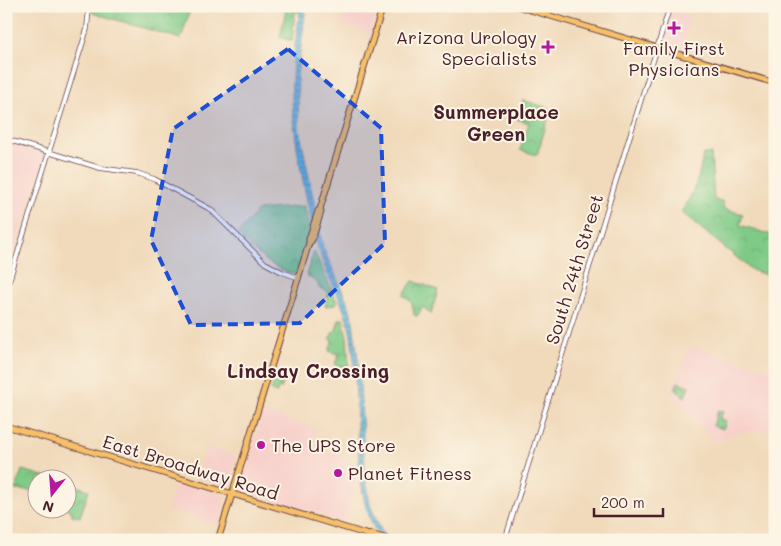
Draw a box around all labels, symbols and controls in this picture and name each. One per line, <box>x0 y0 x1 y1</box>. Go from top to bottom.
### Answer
marker: Family First Physicians <box>667 21 681 35</box>
place label: Arizona Urology Specialists <box>396 25 537 70</box>
place label: Family First Physicians <box>623 36 725 81</box>
marker: Arizona Urology Specialists <box>541 40 555 54</box>
district label: Summerplace Green <box>433 99 559 146</box>
street label: South 24th Street <box>540 191 608 347</box>
district label: Lindsay Crossing <box>227 358 389 383</box>
street label: East Broadway Road <box>100 429 282 505</box>
place label: The UPS Store <box>271 433 396 457</box>
marker: The UPS Store <box>255 439 267 451</box>
place label: Planet Fitness <box>348 461 472 485</box>
marker: Planet Fitness <box>332 467 344 479</box>
north arrow <box>28 468 78 518</box>
scale bar <box>594 486 662 518</box>
text: 200 m <box>601 492 645 512</box>
text: N <box>40 496 56 518</box>

